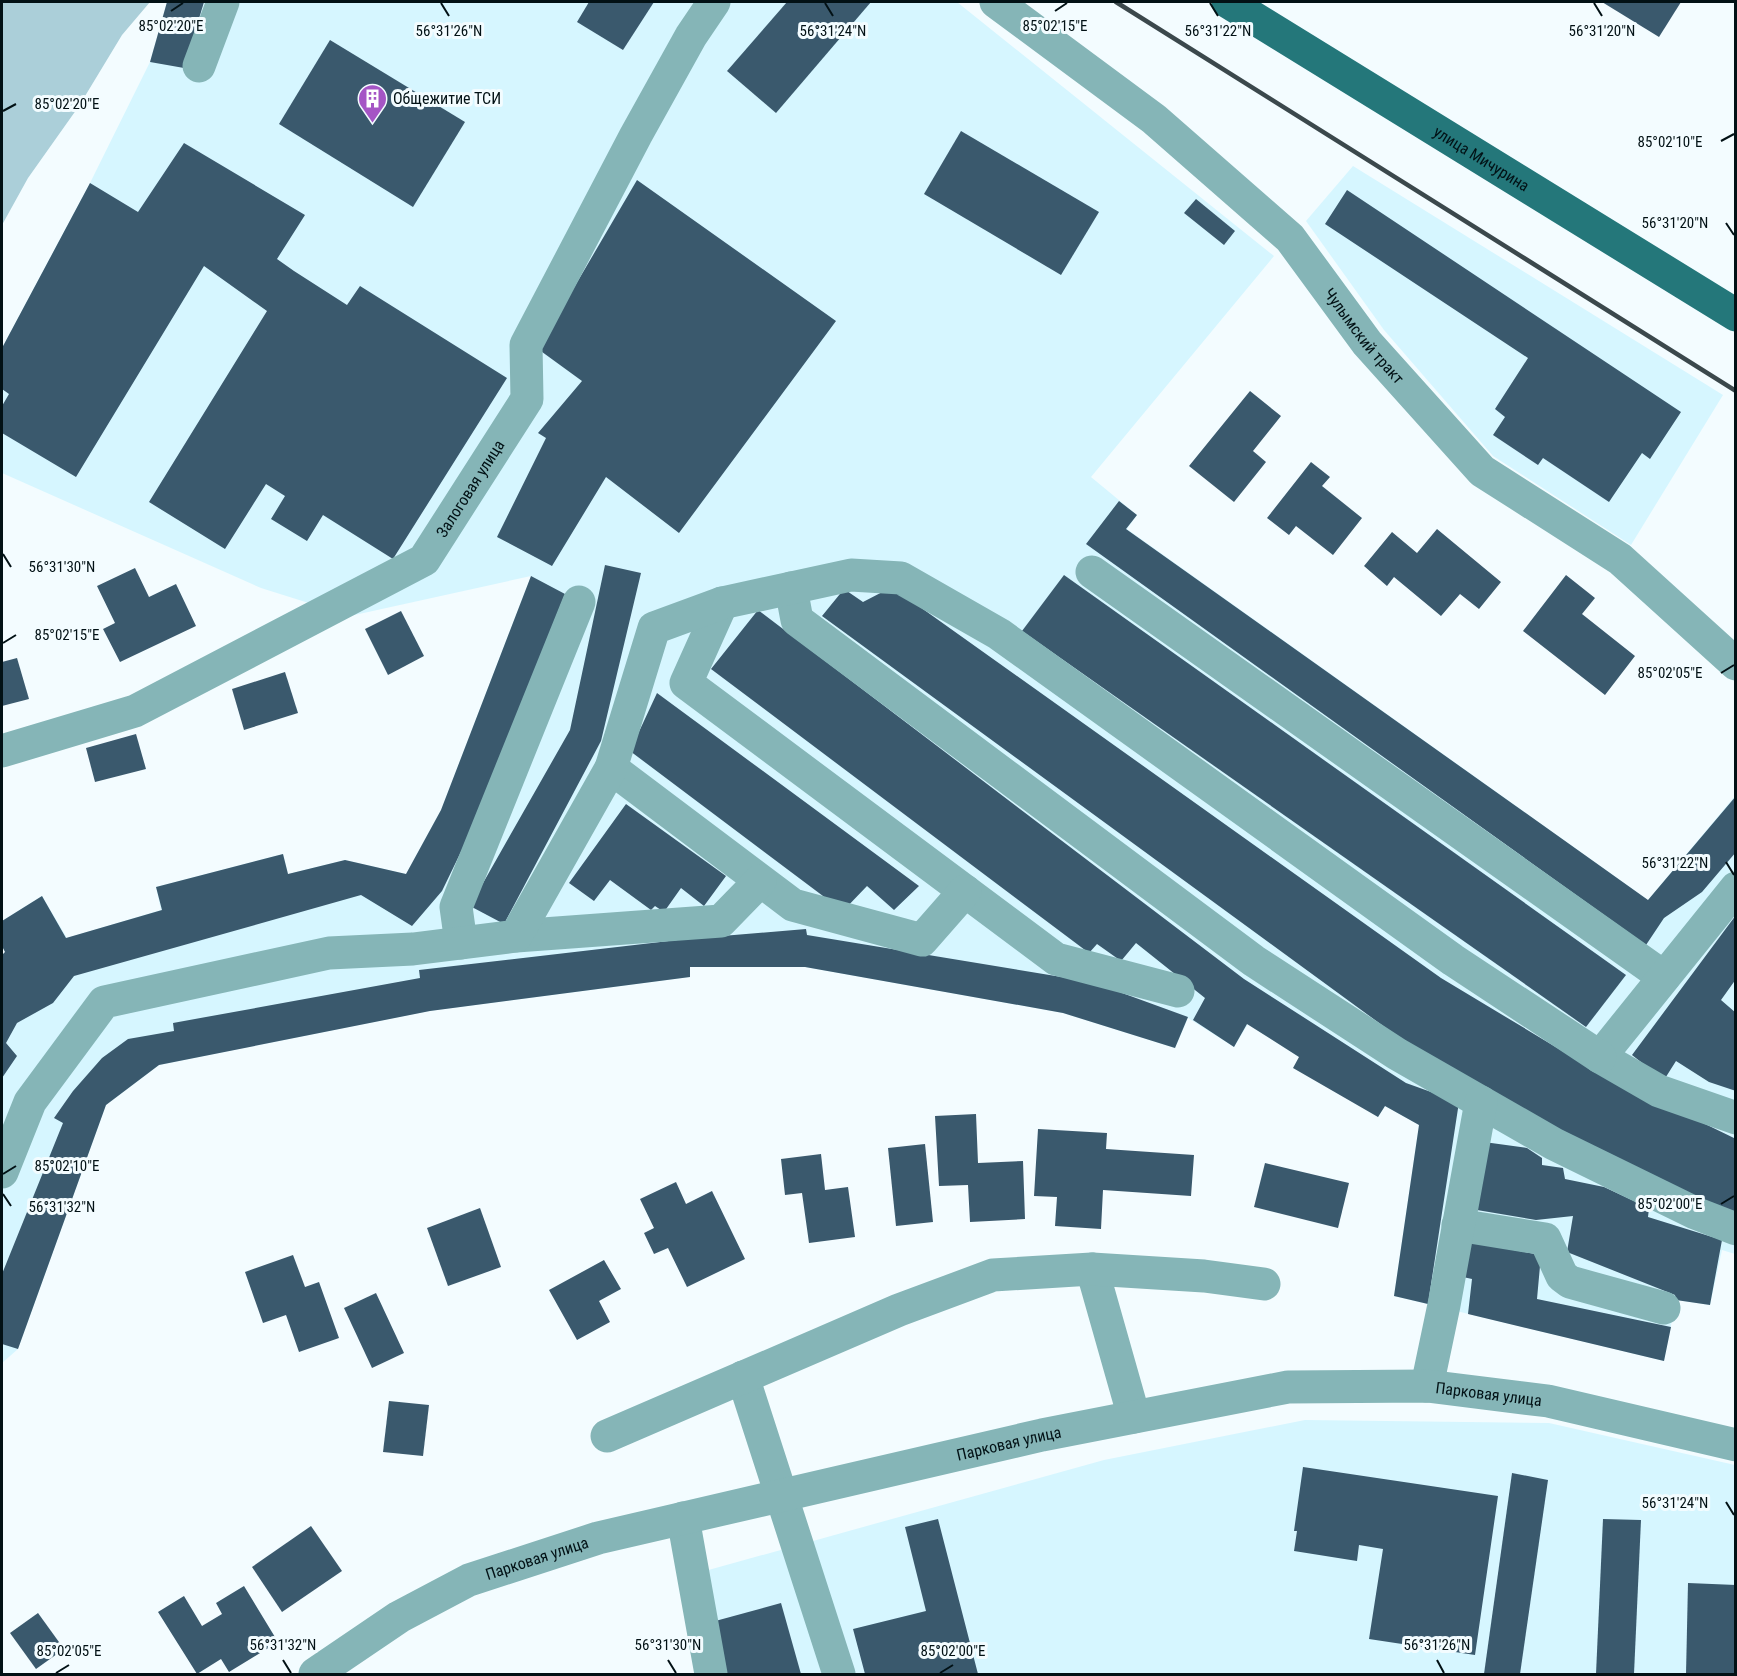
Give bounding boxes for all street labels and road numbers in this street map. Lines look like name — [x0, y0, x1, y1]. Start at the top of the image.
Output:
street label: улица Мичурина — [1430, 122, 1533, 195]
street label: Чулымский тракт — [1320, 284, 1408, 388]
street label: Залоговая улица — [432, 436, 508, 541]
street label: Парковая улица — [1434, 1378, 1543, 1410]
street label: Парковая улица — [955, 1422, 1063, 1465]
street label: Парковая улица — [483, 1533, 591, 1584]

